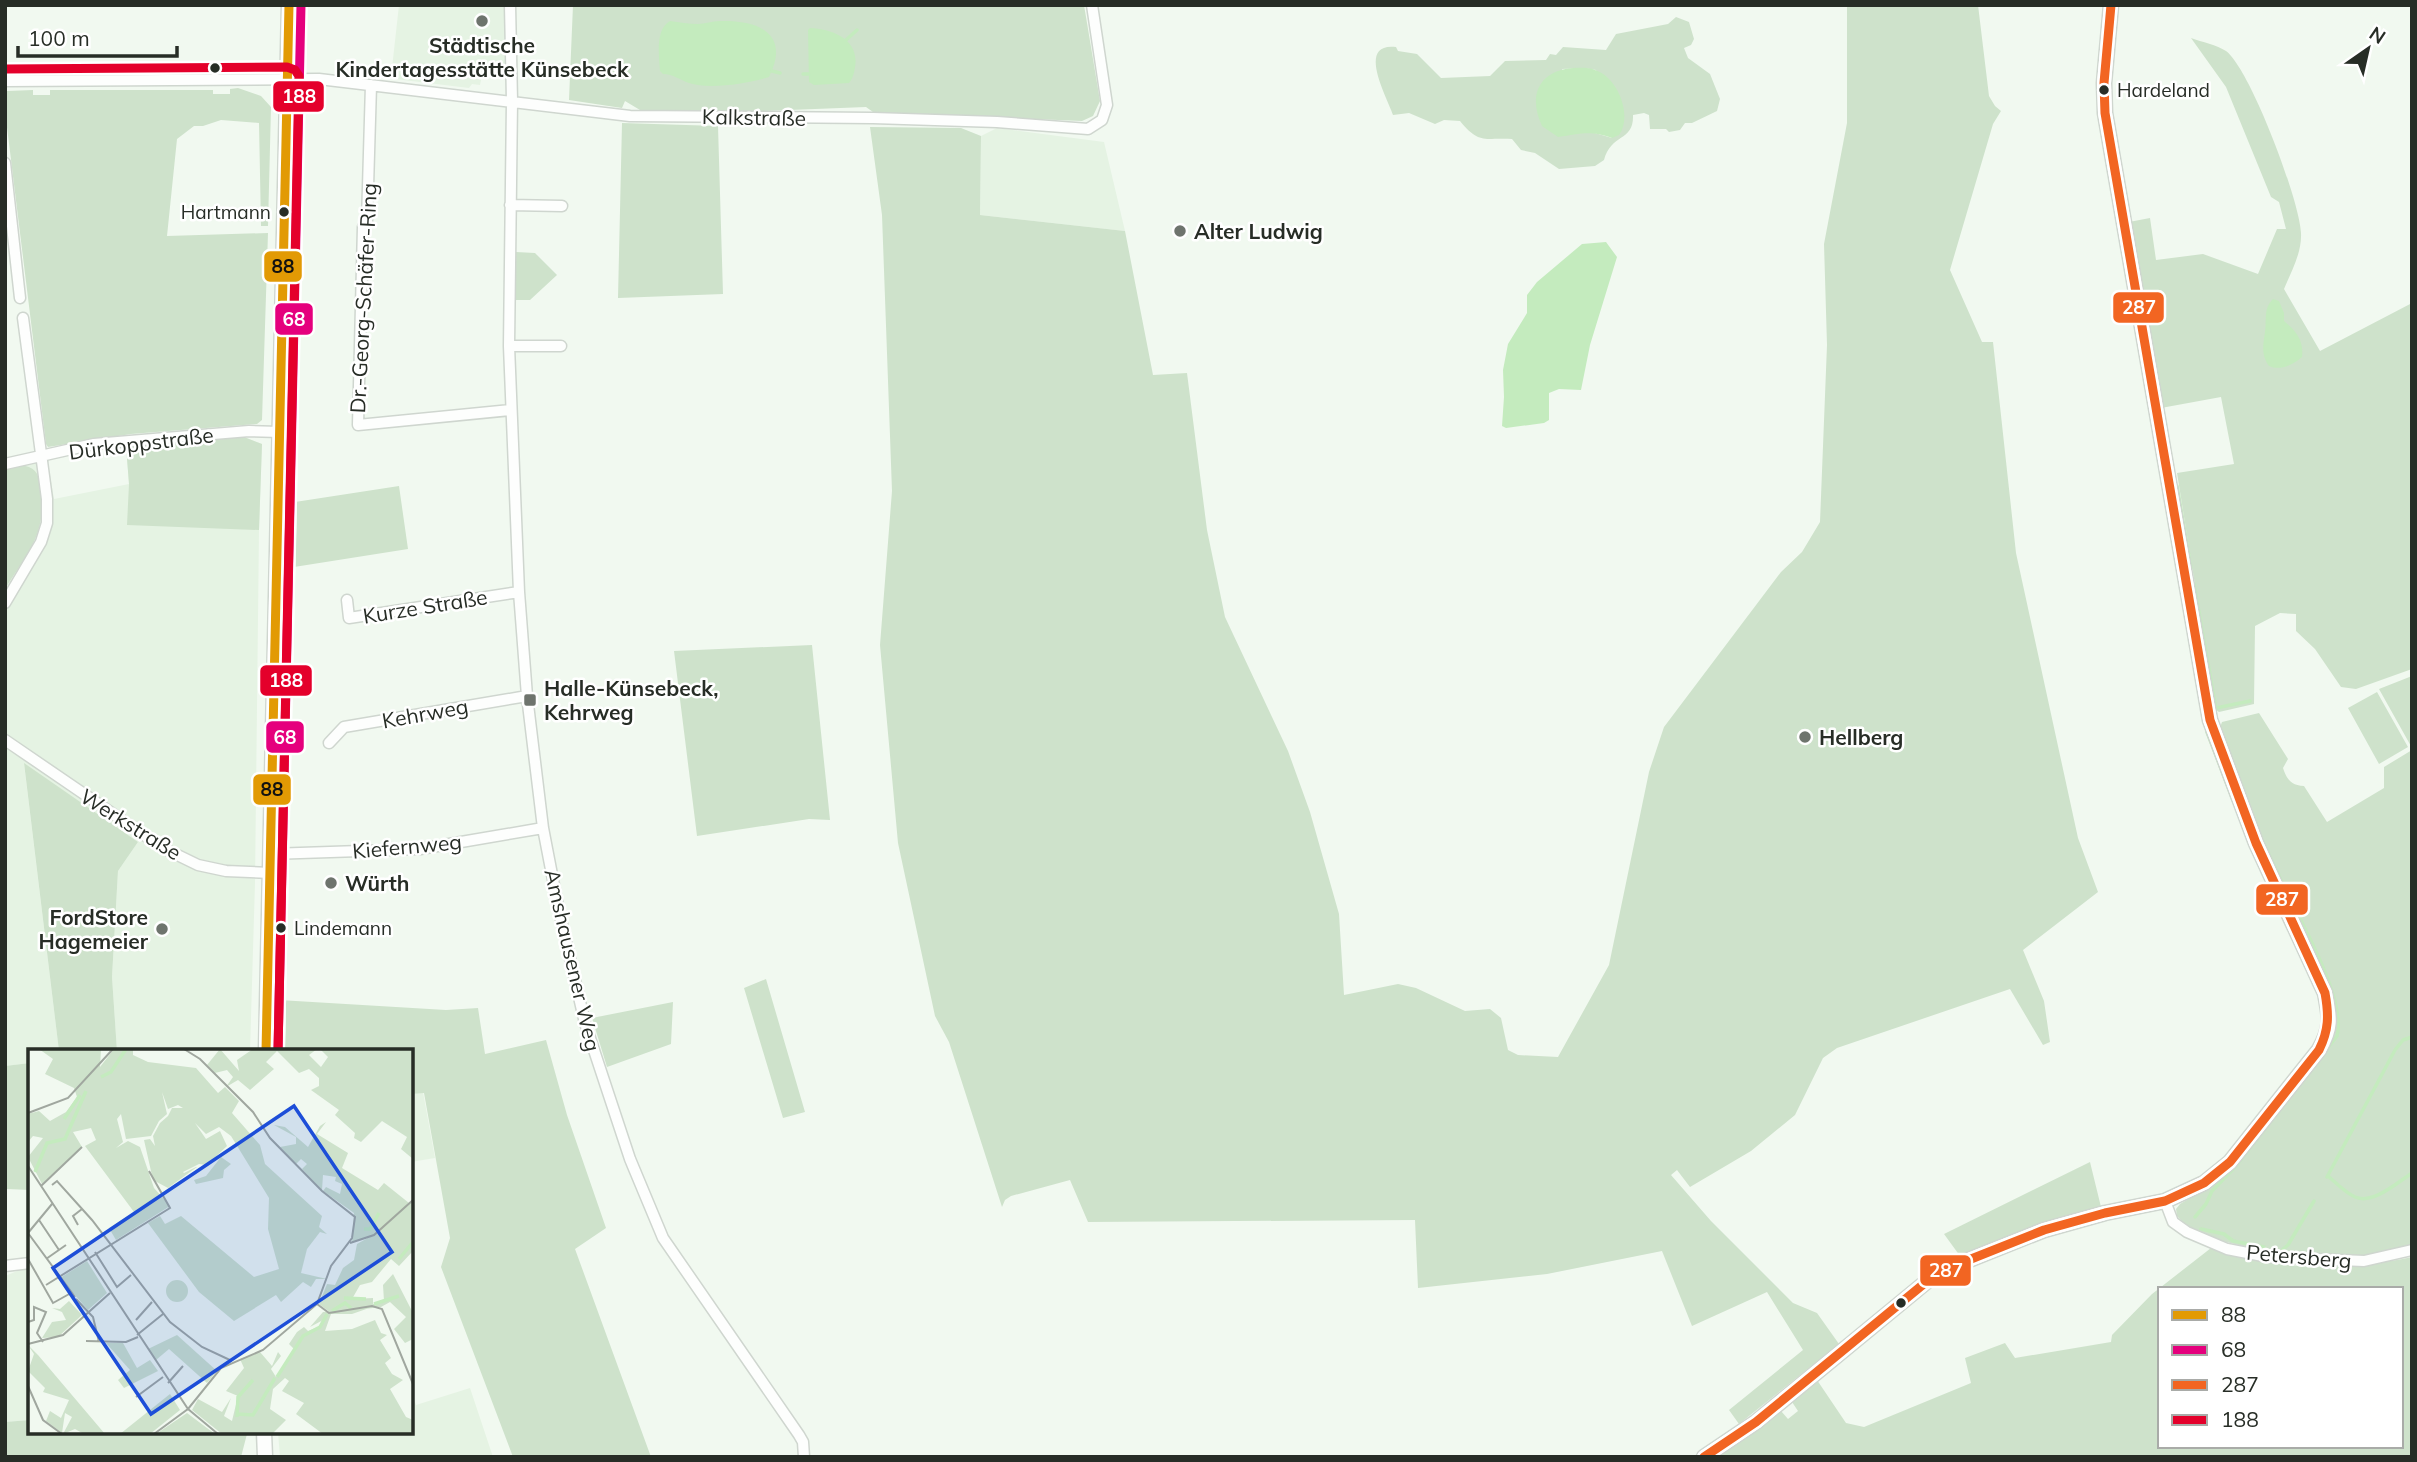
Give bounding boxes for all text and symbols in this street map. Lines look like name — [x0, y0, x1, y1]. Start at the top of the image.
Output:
marker: Städtische Kindertagesstätte Künsebeck — [474, 13, 490, 29]
scale bar — [18, 14, 177, 58]
north arrow — [2333, 14, 2403, 84]
text: N — [2365, 21, 2390, 49]
text: 100 m — [28, 25, 90, 51]
place label: Städtische Kindertagesstätte Künsebeck — [335, 32, 629, 82]
unlabelled marker — [208, 61, 222, 75]
place label: Hardeland — [2117, 78, 2210, 102]
line badge: 188 — [272, 80, 325, 113]
marker: Hardeland — [2097, 83, 2111, 97]
text: 188 — [282, 84, 316, 108]
street label: Kalkstraße — [702, 103, 806, 131]
street label: Dr.-Georg-Schäfer-Ring — [344, 182, 382, 414]
place label: Hartmann — [181, 200, 271, 224]
marker: Hartmann — [277, 205, 291, 219]
place label: Alter Ludwig — [1194, 218, 1323, 244]
marker: Alter Ludwig — [1172, 223, 1188, 239]
line badge: 88 — [263, 250, 303, 283]
text: 88 — [272, 254, 294, 278]
line badge: 287 — [2112, 291, 2165, 324]
text: 287 — [2122, 295, 2156, 319]
line badge: 68 — [274, 302, 314, 336]
text: 68 — [283, 307, 305, 331]
street label: Dürkoppstraße — [67, 421, 215, 465]
street label: Kurze Straße — [361, 583, 489, 629]
line badge: 188 — [259, 664, 313, 697]
text: 188 — [269, 668, 303, 692]
place label: Halle-Künsebeck, Kehrweg — [544, 675, 718, 725]
marker: Halle-Künsebeck, Kehrweg — [522, 692, 538, 708]
street label: Kehrweg — [380, 693, 470, 733]
line badge: 68 — [265, 720, 305, 754]
place label: Hellberg — [1819, 724, 1903, 750]
text: 68 — [274, 725, 296, 749]
marker: Hellberg — [1797, 729, 1813, 745]
line badge: 88 — [252, 773, 292, 806]
text: 88 — [261, 777, 283, 801]
street label: Werkstraße — [76, 783, 186, 865]
street label: Kiefernweg — [351, 828, 463, 864]
street label: Amshausener Weg — [539, 866, 607, 1054]
place label: Würth — [345, 870, 409, 896]
marker: Würth — [323, 875, 339, 891]
line badge: 287 — [2255, 883, 2309, 916]
text: 287 — [2265, 887, 2299, 911]
place label: FordStore Hagemeier — [39, 904, 149, 954]
place label: Lindemann — [294, 916, 392, 940]
marker: FordStore Hagemeier — [154, 921, 170, 937]
marker: Lindemann — [274, 921, 288, 935]
inset map — [28, 1049, 413, 1434]
street label: Petersberg — [2245, 1238, 2353, 1274]
line badge: 287 — [1919, 1254, 1972, 1287]
text: 287 — [1929, 1258, 1963, 1282]
legend — [2158, 1287, 2403, 1448]
unlabelled marker — [1894, 1296, 1908, 1310]
text: 88 — [2221, 1301, 2246, 1327]
text: 68 — [2221, 1336, 2246, 1362]
text: 287 — [2221, 1371, 2259, 1397]
text: 188 — [2221, 1406, 2259, 1432]

